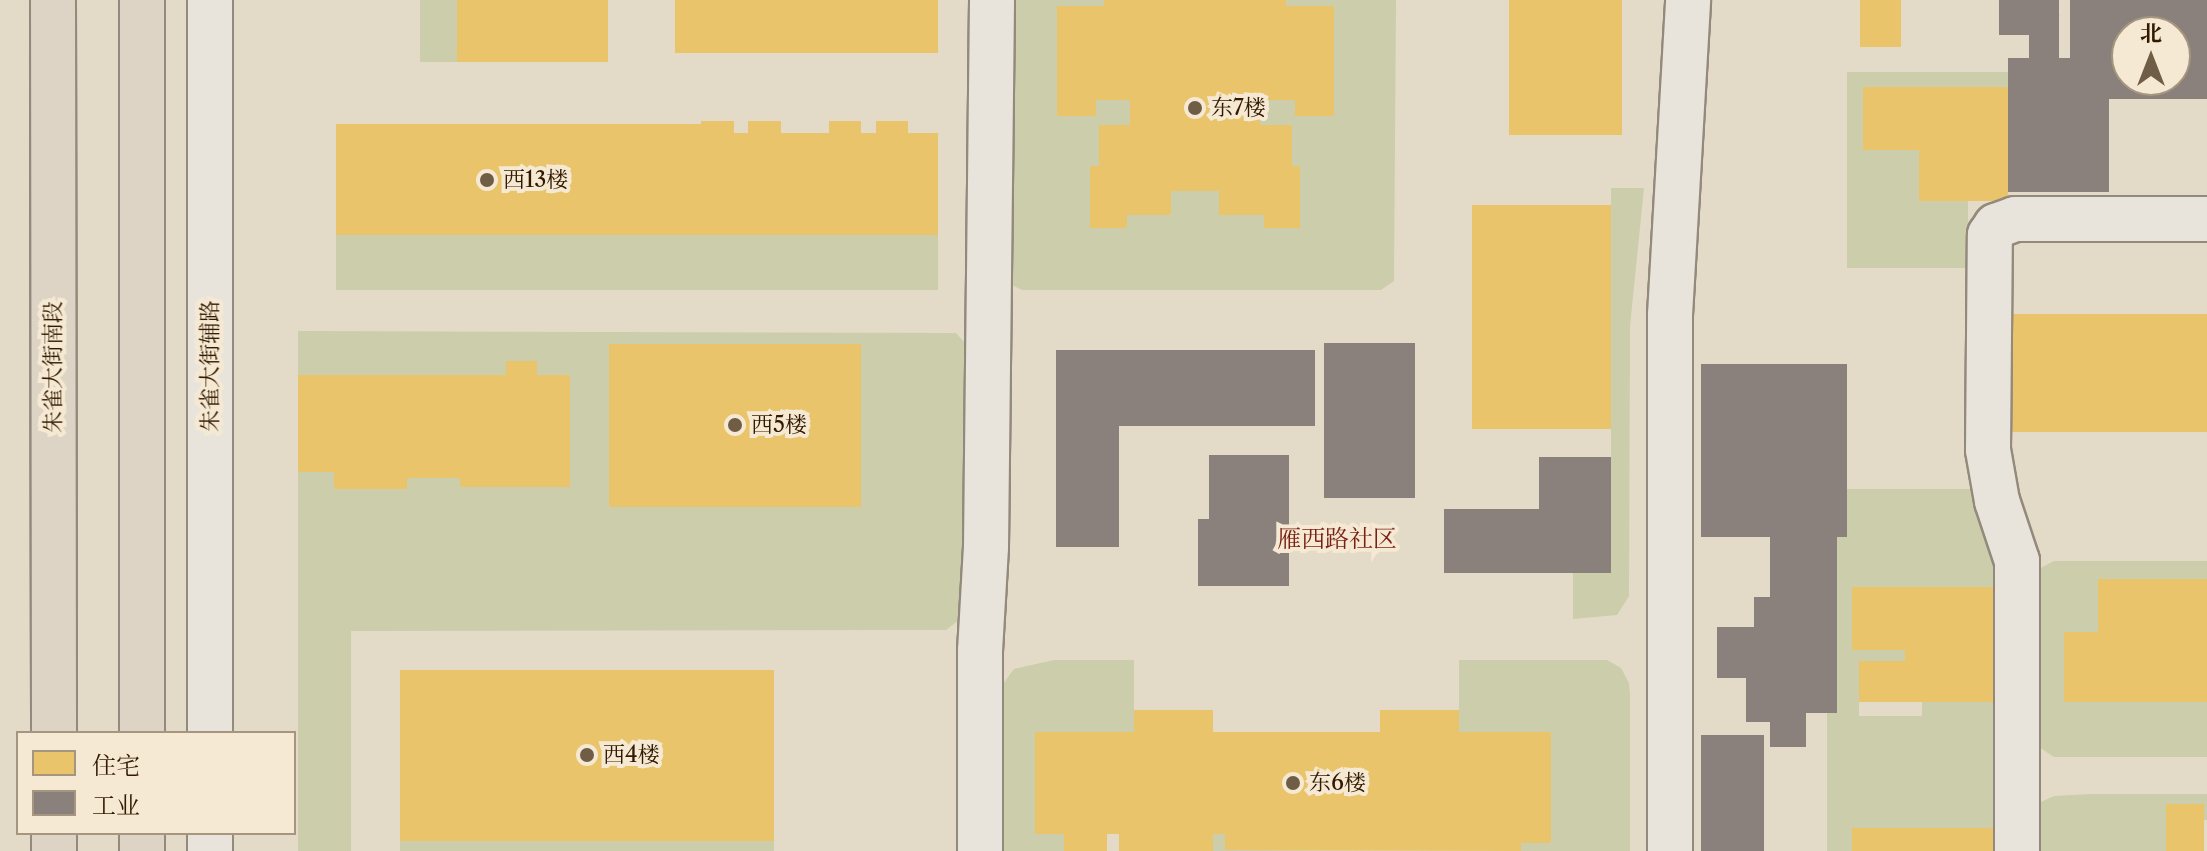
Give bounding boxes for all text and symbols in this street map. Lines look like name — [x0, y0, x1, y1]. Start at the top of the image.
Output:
north arrow — [2111, 16, 2191, 96]
text: 北 — [2140, 20, 2162, 47]
place label: 东7楼 — [1211, 95, 1266, 121]
marker: 东7楼 — [1186, 99, 1204, 117]
place label: 西13楼 — [503, 167, 568, 193]
marker: 西13楼 — [478, 171, 496, 189]
street label: 朱雀大街辅路 — [197, 300, 223, 432]
street label: 朱雀大街南段 — [40, 301, 66, 433]
place label: 西5楼 — [751, 412, 807, 438]
marker: 西5楼 — [726, 416, 744, 434]
district label: 雁西路社区 — [1277, 525, 1397, 553]
legend — [16, 731, 296, 835]
place label: 西4楼 — [603, 742, 660, 768]
marker: 西4楼 — [578, 746, 596, 764]
text: 住宅 — [92, 751, 140, 780]
place label: 东6楼 — [1309, 770, 1366, 796]
marker: 东6楼 — [1284, 774, 1302, 792]
text: 工业 — [92, 791, 140, 820]

